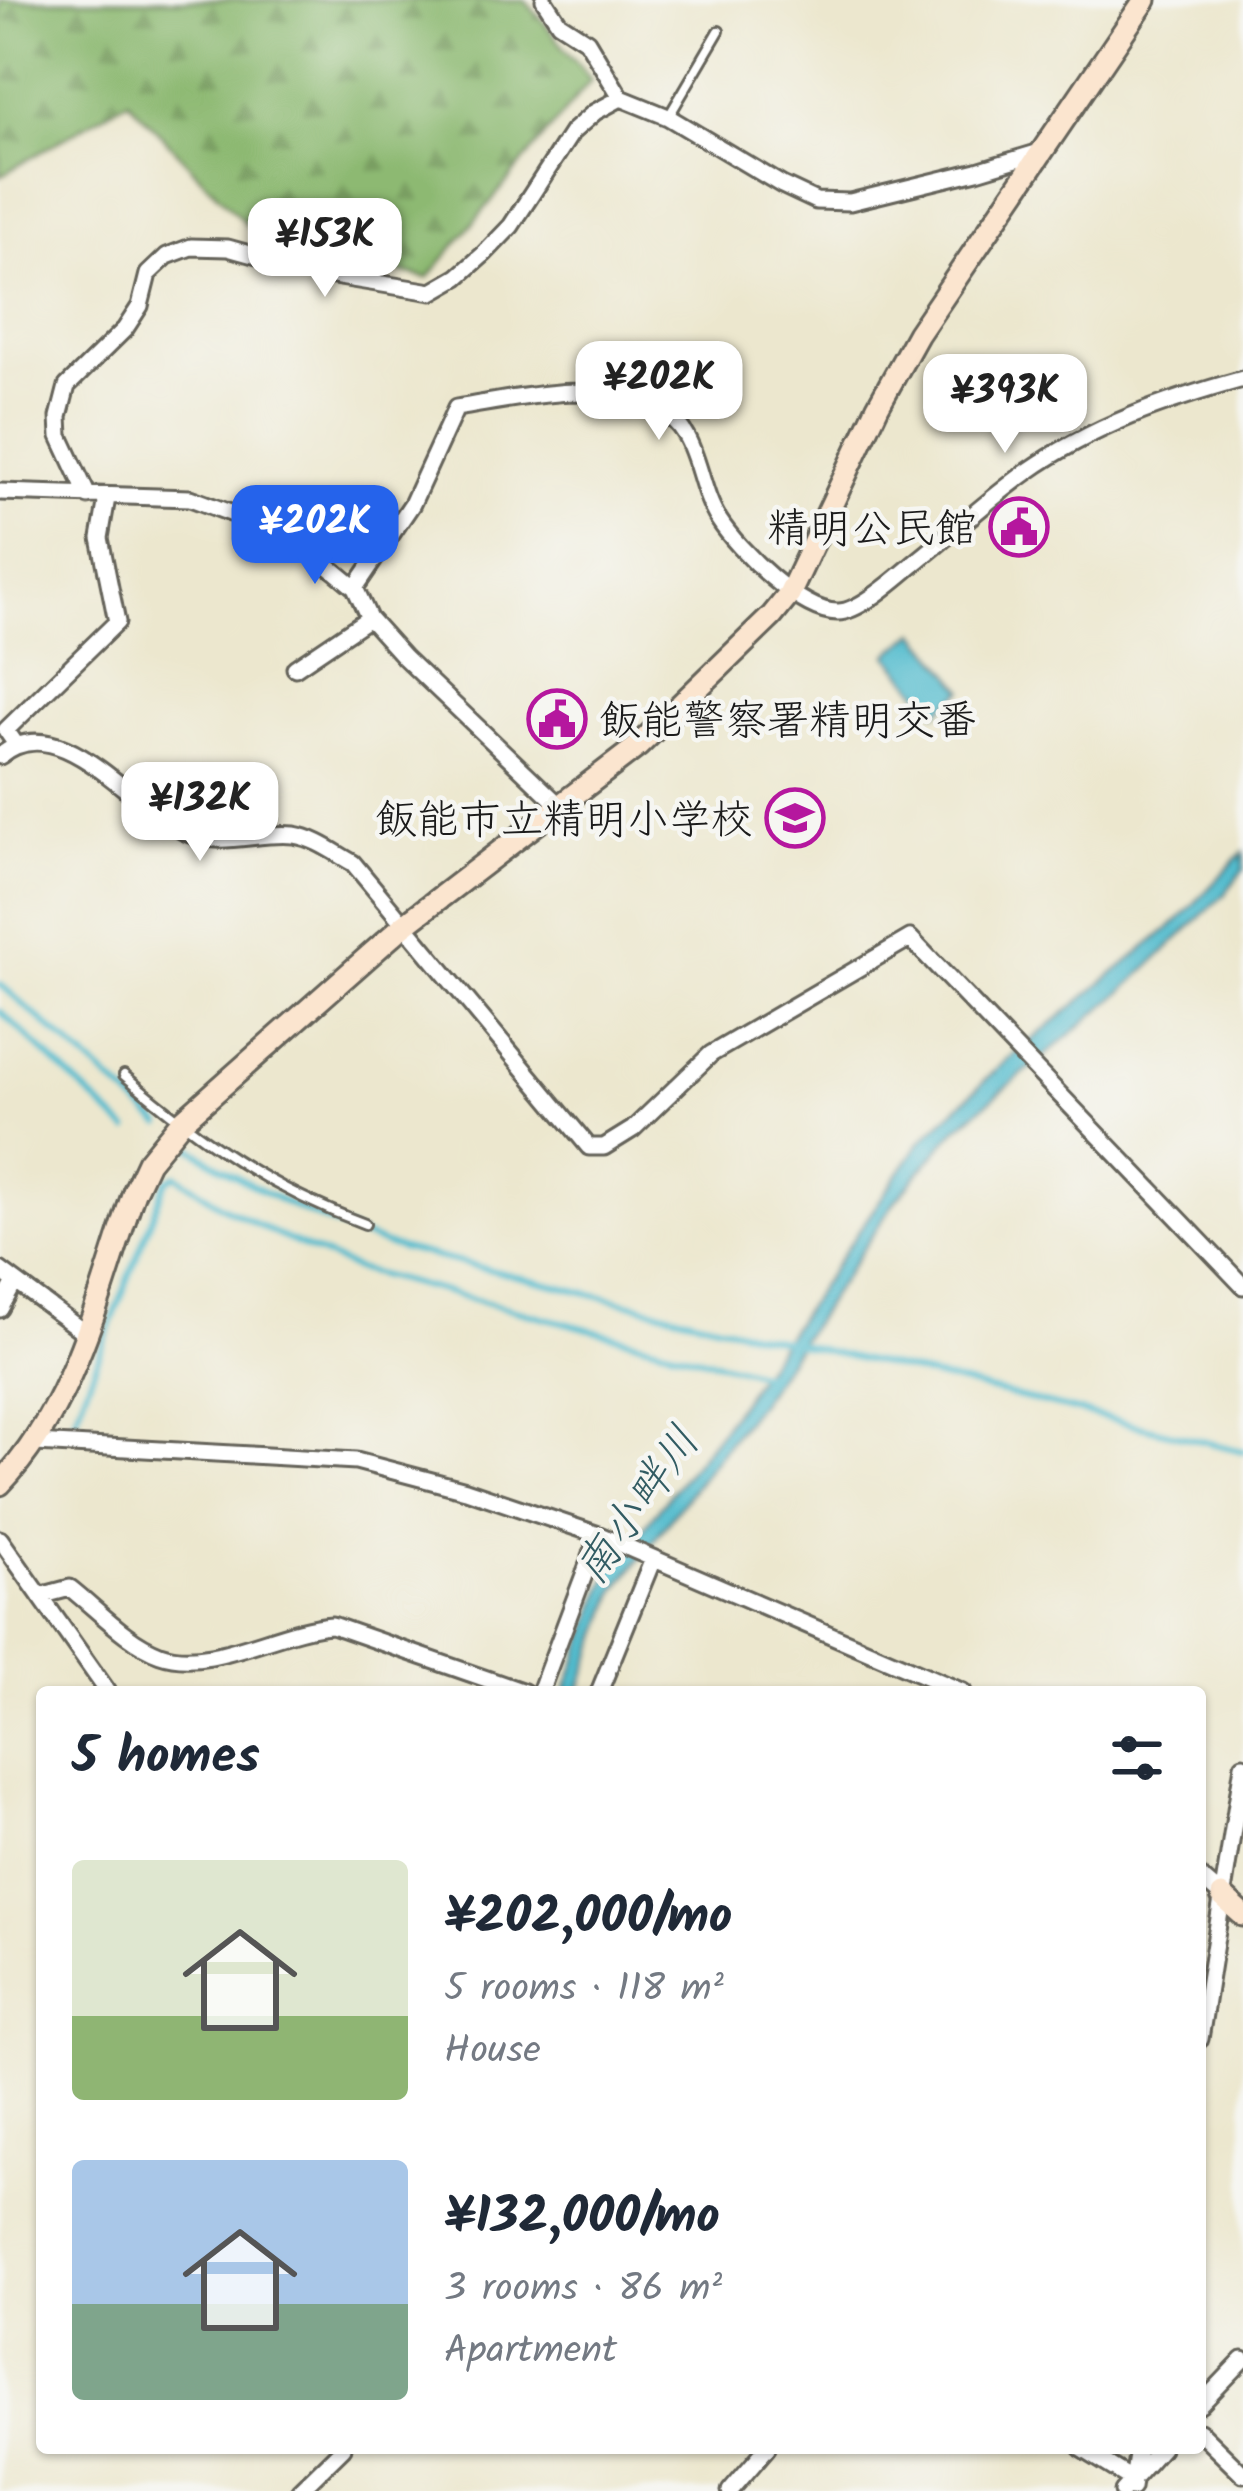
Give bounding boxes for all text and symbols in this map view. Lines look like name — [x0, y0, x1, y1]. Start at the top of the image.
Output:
pin: ¥153K — [241, 198, 409, 300]
text: ¥153K — [275, 206, 375, 268]
pin: ¥202K — [575, 341, 743, 443]
text: ¥202K — [603, 349, 715, 411]
pin: ¥393K — [921, 354, 1089, 456]
text: ¥393K — [950, 362, 1060, 424]
pin: ¥202K — [231, 485, 399, 587]
text: ¥202K — [259, 493, 371, 555]
public building icon: 精明公民館 — [988, 496, 1050, 558]
place label: 精明公民館 — [767, 497, 977, 564]
public building icon: 飯能警察署精明交番 — [526, 688, 588, 750]
place label: 飯能警察署精明交番 — [599, 689, 977, 756]
pin: ¥132K — [116, 762, 284, 864]
text: ¥132K — [148, 770, 252, 832]
school or university icon: 飯能市立精明小学校 — [764, 787, 826, 849]
place label: 飯能市立精明小学校 — [375, 788, 753, 855]
water label: 南小畔川 — [558, 1412, 720, 1601]
text: 5 homes — [72, 1718, 260, 1799]
icon: filters — [1104, 1725, 1170, 1791]
text: ¥202,000/mo — [444, 1878, 732, 1959]
icon: home — [168, 1908, 312, 2052]
text: 5 rooms · 118 m² — [444, 1959, 724, 2021]
text: House — [444, 2021, 541, 2083]
text: ¥132,000/mo — [444, 2178, 720, 2259]
icon: home — [168, 2208, 312, 2352]
text: 3 rooms · 86 m² — [444, 2259, 722, 2321]
text: Apartment — [444, 2321, 617, 2383]

